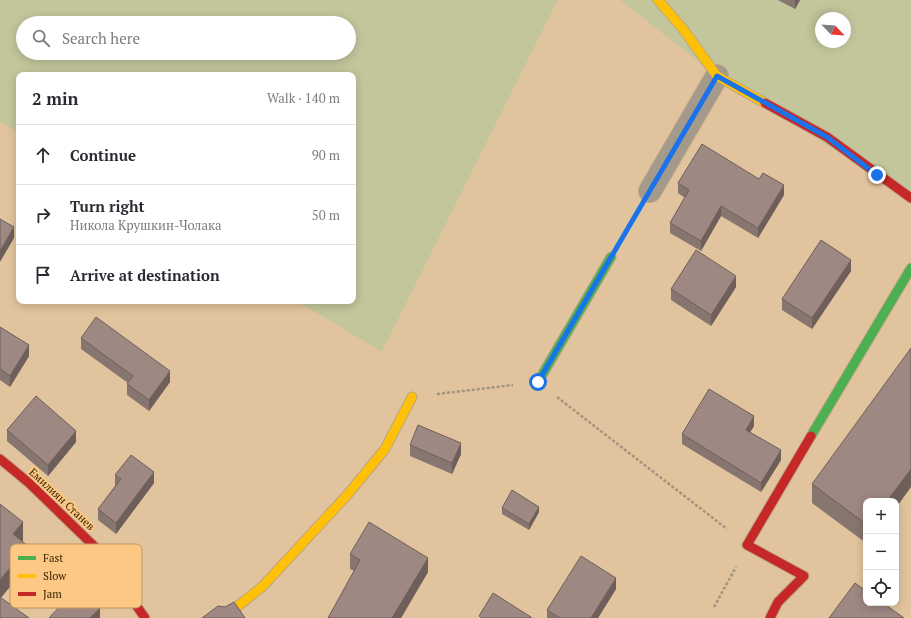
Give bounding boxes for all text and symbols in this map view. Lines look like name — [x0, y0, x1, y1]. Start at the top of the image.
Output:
north arrow — [815, 12, 851, 48]
search box — [16, 16, 356, 60]
icon: search — [30, 27, 52, 49]
text: Search here — [62, 28, 140, 48]
text: 2 min — [32, 87, 79, 110]
text: Walk · 140 m — [267, 89, 340, 107]
icon: ahead — [32, 144, 54, 166]
text: Continue — [70, 145, 136, 165]
text: 90 m — [312, 146, 340, 164]
route end — [868, 166, 886, 184]
text: Turn right — [70, 196, 145, 216]
icon: right — [32, 204, 54, 226]
text: 50 m — [312, 206, 340, 224]
text: Никола Крушкин-Чолака — [70, 216, 222, 234]
icon: arrive — [32, 264, 54, 286]
text: Arrive at destination — [70, 265, 220, 285]
route start — [529, 373, 547, 391]
street label: Емилиян Станев — [26, 465, 98, 533]
map controls — [863, 498, 899, 606]
button: + — [863, 498, 899, 534]
button: − — [863, 534, 899, 570]
legend — [10, 544, 142, 608]
text: Fast — [43, 551, 63, 565]
text: Slow — [43, 569, 67, 583]
button: locate — [863, 570, 899, 606]
text: Jam — [43, 587, 62, 601]

